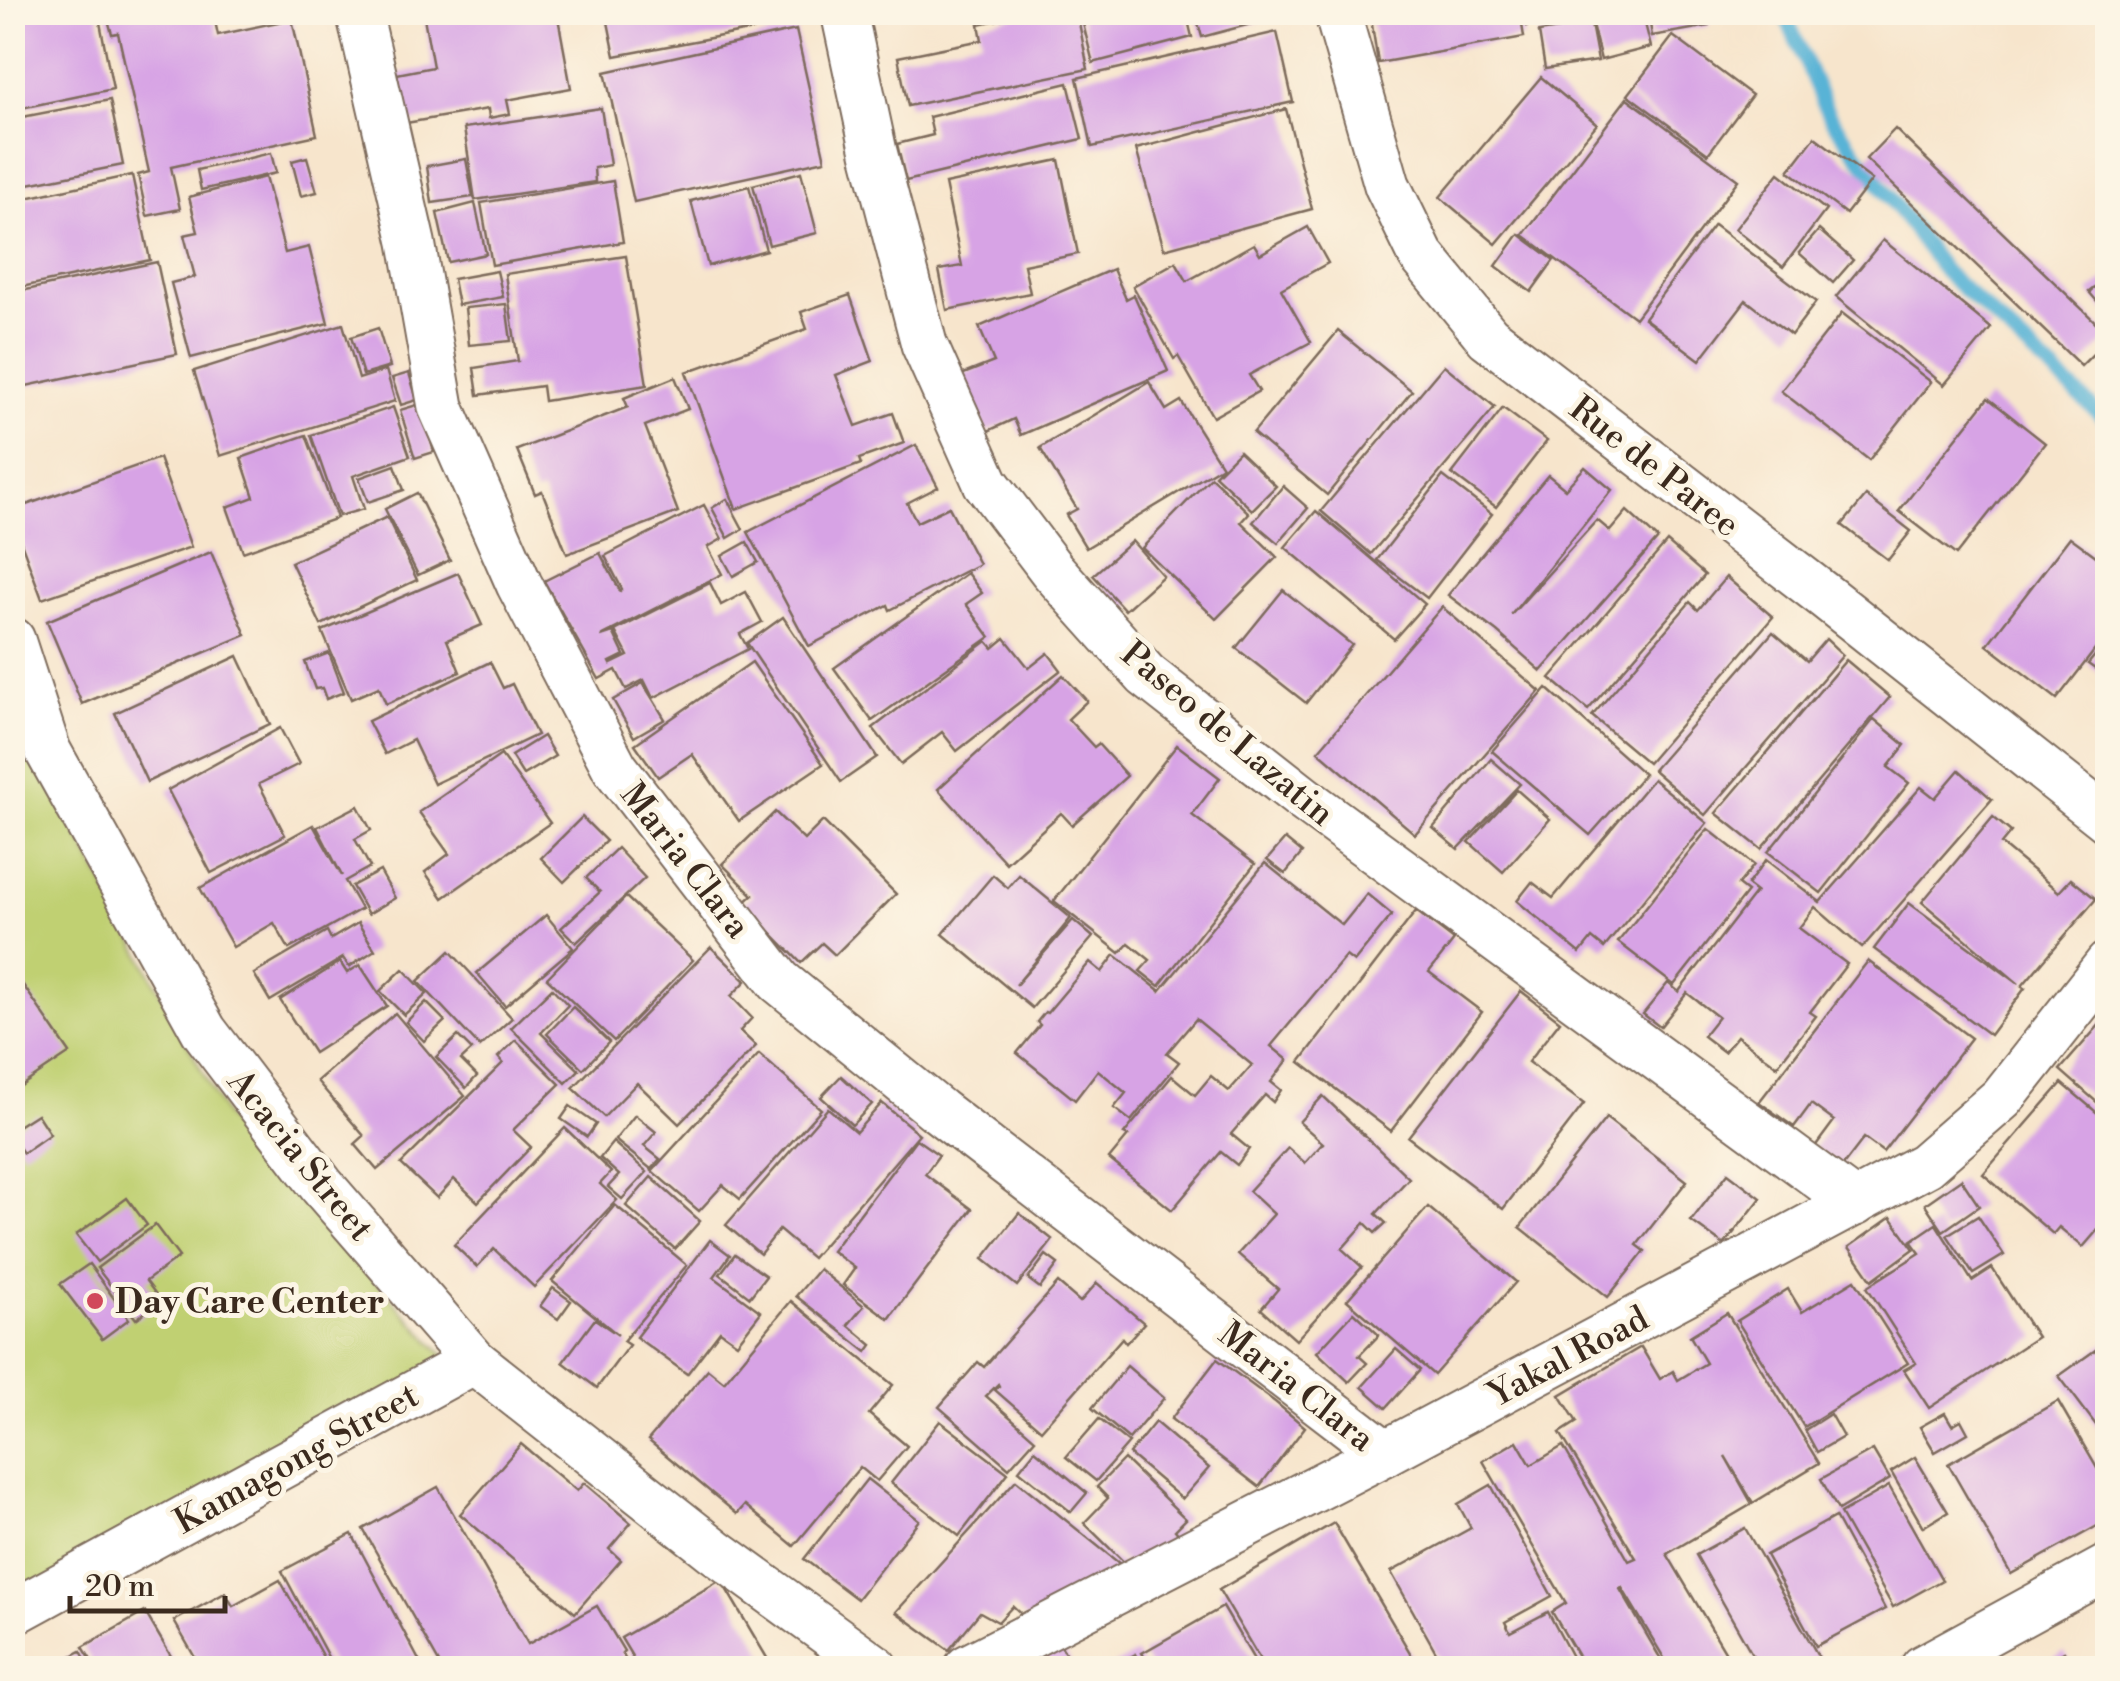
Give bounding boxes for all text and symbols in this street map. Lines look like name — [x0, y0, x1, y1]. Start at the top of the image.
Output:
street label: Rue de Paree — [1561, 388, 1748, 547]
street label: Paseo de Lazatin — [1112, 633, 1342, 836]
street label: Maria Clara — [611, 775, 759, 948]
street label: Acacia Street — [217, 1061, 382, 1250]
place label: Day Care Center — [115, 1281, 385, 1324]
marker: Day Care Center — [84, 1290, 106, 1312]
street label: Yakal Road — [1480, 1297, 1656, 1418]
street label: Maria Clara — [1210, 1313, 1383, 1461]
street label: Kamagong Street — [167, 1375, 426, 1544]
scale bar — [70, 1551, 225, 1613]
text: 20 m — [85, 1568, 154, 1606]

